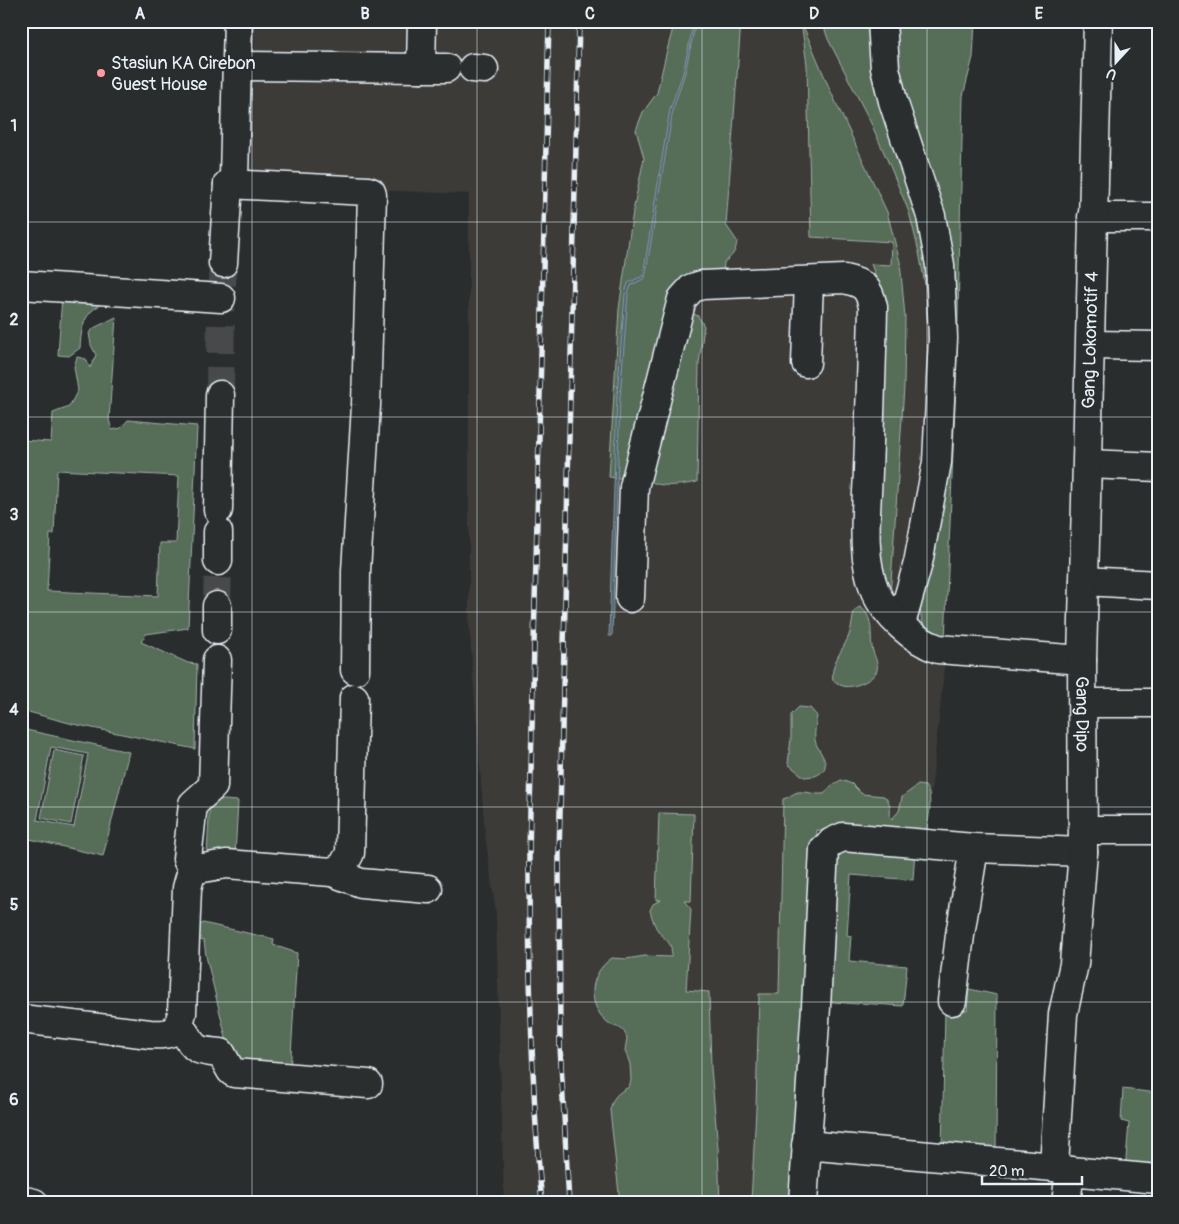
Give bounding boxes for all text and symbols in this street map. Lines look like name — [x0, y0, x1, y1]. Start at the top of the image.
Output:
text: A — [135, 4, 146, 24]
text: B — [360, 4, 370, 24]
text: C — [585, 4, 595, 24]
text: D — [809, 4, 819, 24]
text: E — [1035, 4, 1044, 24]
north arrow — [1092, 38, 1142, 88]
place label: Stasiun KA Cirebon Guest House — [111, 52, 256, 96]
text: U — [1104, 64, 1119, 83]
marker: Stasiun KA Cirebon Guest House — [95, 67, 107, 79]
text: 1 — [11, 116, 17, 136]
street label: Gang Lokomotif 4 — [1077, 271, 1103, 409]
text: 2 — [10, 310, 19, 330]
text: 3 — [10, 505, 19, 525]
street label: Gang Dipo — [1071, 676, 1094, 752]
text: 4 — [9, 700, 19, 720]
text: 5 — [10, 895, 19, 915]
text: 6 — [9, 1090, 19, 1110]
scale bar — [982, 1154, 1082, 1186]
text: 20 m — [989, 1162, 1024, 1181]

